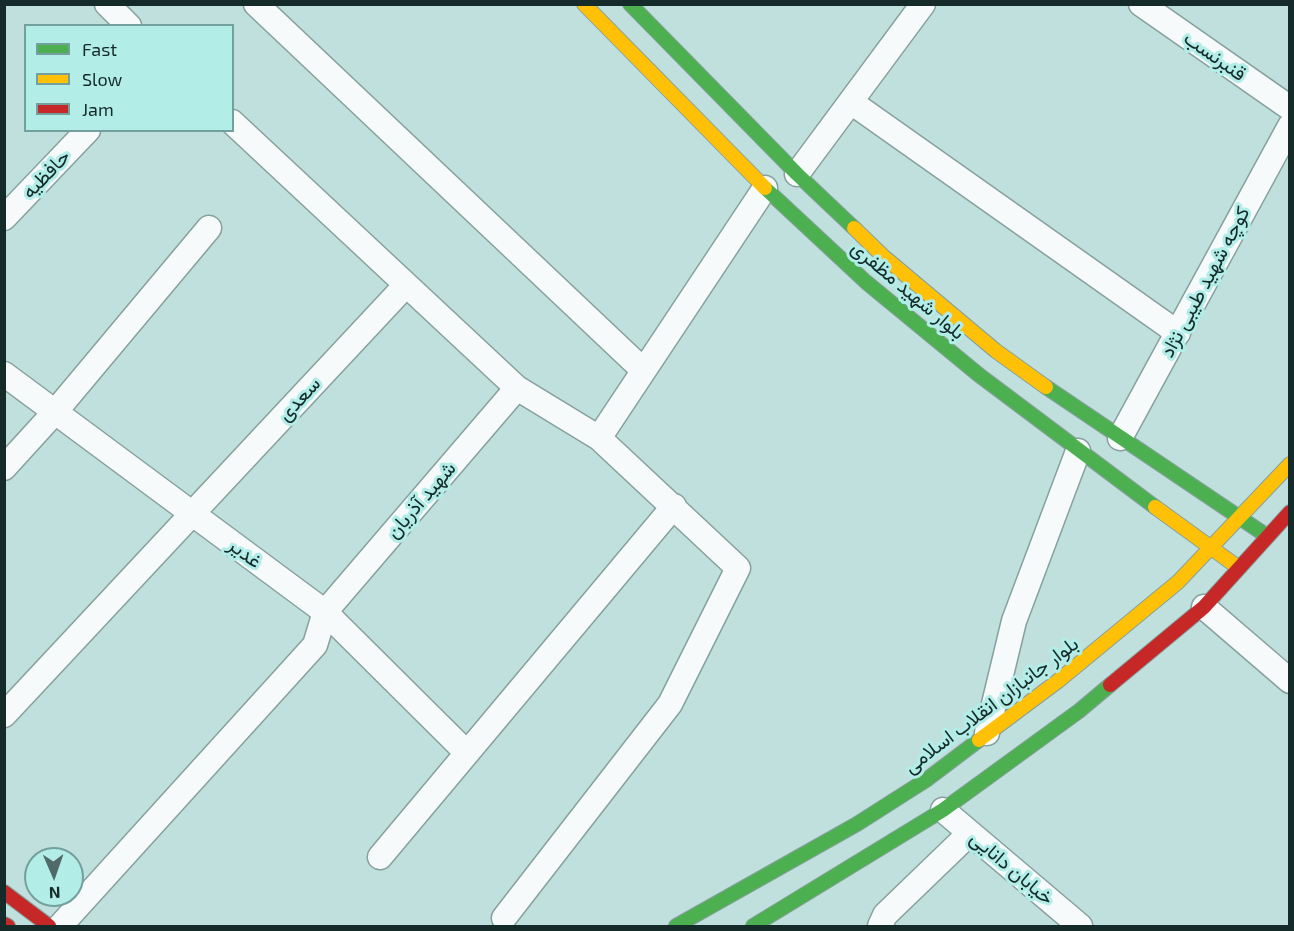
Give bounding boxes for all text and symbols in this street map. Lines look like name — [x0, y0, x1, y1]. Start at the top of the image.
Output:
legend — [24, 24, 234, 132]
street label: قنبرنسب — [1179, 26, 1251, 86]
text: Fast — [82, 38, 117, 60]
text: Slow — [82, 68, 122, 90]
text: Jam — [82, 98, 114, 120]
street label: حافظیه — [17, 144, 75, 204]
street label: کوچه شهید طیبی نژاد — [1155, 202, 1255, 362]
street label: بلوار شهید مظفری — [846, 235, 970, 345]
street label: سعدی — [273, 372, 325, 426]
street label: شهید آذریان — [381, 457, 461, 543]
street label: غدیر — [224, 533, 266, 573]
street label: بلوار جانبازان انقلاب اسلامی — [899, 631, 1083, 779]
street label: خیابان دانایی — [965, 826, 1059, 910]
north arrow — [24, 847, 84, 907]
text: N — [48, 884, 61, 903]

